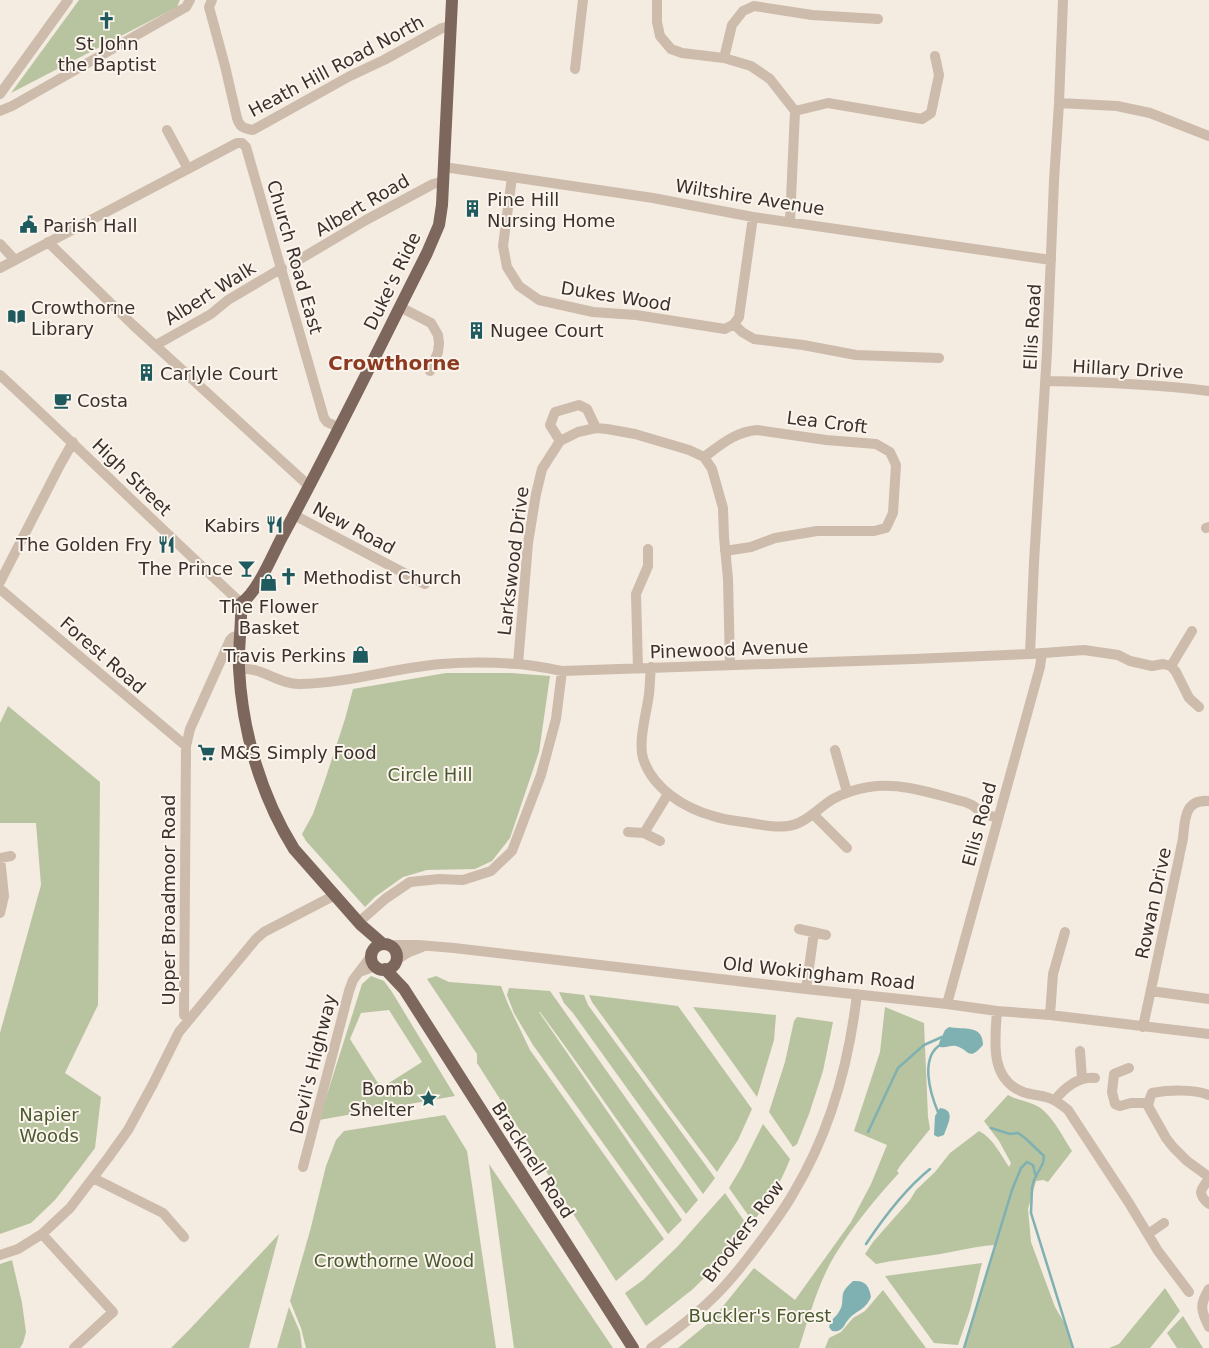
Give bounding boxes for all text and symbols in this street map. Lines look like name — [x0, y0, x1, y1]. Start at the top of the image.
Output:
church icon: St John the Baptist — [97, 10, 117, 30]
street label: Heath Hill Road North — [245, 11, 427, 121]
place label: St John the Baptist — [58, 33, 156, 75]
street label: Albert Road — [311, 170, 413, 240]
street label: Wiltshire Avenue — [674, 175, 826, 219]
street label: Church Road East — [263, 178, 327, 336]
place label: Pine Hill Nursing Home — [487, 189, 615, 231]
building icon: Pine Hill Nursing Home — [463, 199, 483, 219]
public building icon: Parish Hall — [19, 215, 39, 235]
place label: Parish Hall — [43, 215, 138, 236]
street label: Duke's Ride — [359, 229, 425, 333]
street label: Albert Walk — [161, 256, 260, 329]
street label: Dukes Wood — [559, 277, 673, 315]
street label: Ellis Road — [1019, 283, 1045, 371]
place label: Crowthorne Library — [31, 297, 135, 339]
library icon: Crowthorne Library — [7, 307, 27, 327]
building icon: Nugee Court — [466, 320, 486, 340]
place label: Nugee Court — [490, 320, 604, 341]
district label: Crowthorne — [328, 351, 460, 375]
street label: Hillary Drive — [1072, 356, 1184, 382]
building icon: Carlyle Court — [136, 363, 156, 383]
place label: Carlyle Court — [160, 363, 278, 384]
cafe icon: Costa — [53, 390, 73, 410]
place label: Costa — [77, 390, 128, 411]
street label: Lea Croft — [785, 407, 869, 437]
street label: High Street — [88, 434, 176, 520]
street label: Larkswood Drive — [493, 485, 533, 637]
street label: New Road — [309, 498, 399, 558]
place label: Kabirs — [204, 515, 260, 536]
restaurant icon: Kabirs — [264, 515, 284, 535]
place label: The Golden Fry — [15, 534, 152, 555]
restaurant icon: The Golden Fry — [156, 534, 176, 554]
place label: The Prince — [137, 558, 233, 579]
bar icon: The Prince — [237, 558, 257, 578]
church icon: Methodist Church — [279, 567, 299, 587]
place label: Methodist Church — [303, 567, 461, 588]
shop icon: The Flower Basket — [259, 573, 279, 593]
place label: The Flower Basket — [219, 596, 319, 638]
street label: Forest Road — [56, 612, 150, 698]
street label: Pinewood Avenue — [649, 636, 809, 662]
place label: Travis Perkins — [223, 645, 346, 666]
shop icon: Travis Perkins — [350, 645, 370, 665]
supermarket icon: M&S Simply Food — [196, 742, 216, 762]
place label: M&S Simply Food — [220, 742, 377, 763]
park label: Circle Hill — [388, 764, 472, 785]
street label: Ellis Road — [958, 779, 1000, 869]
street label: Upper Broadmoor Road — [158, 795, 179, 1005]
street label: Rowan Drive — [1131, 845, 1175, 961]
street label: Old Wokingham Road — [722, 952, 916, 994]
street label: Devil's Highway — [285, 992, 341, 1136]
place label: Bomb Shelter — [350, 1078, 415, 1120]
place icon: Bomb Shelter — [418, 1088, 438, 1108]
street label: Bracknell Road — [488, 1098, 578, 1222]
park label: Napier Woods — [19, 1104, 79, 1146]
street label: Brookers Row — [698, 1176, 788, 1286]
park label: Crowthorne Wood — [314, 1250, 474, 1271]
park label: Buckler's Forest — [689, 1305, 831, 1326]

